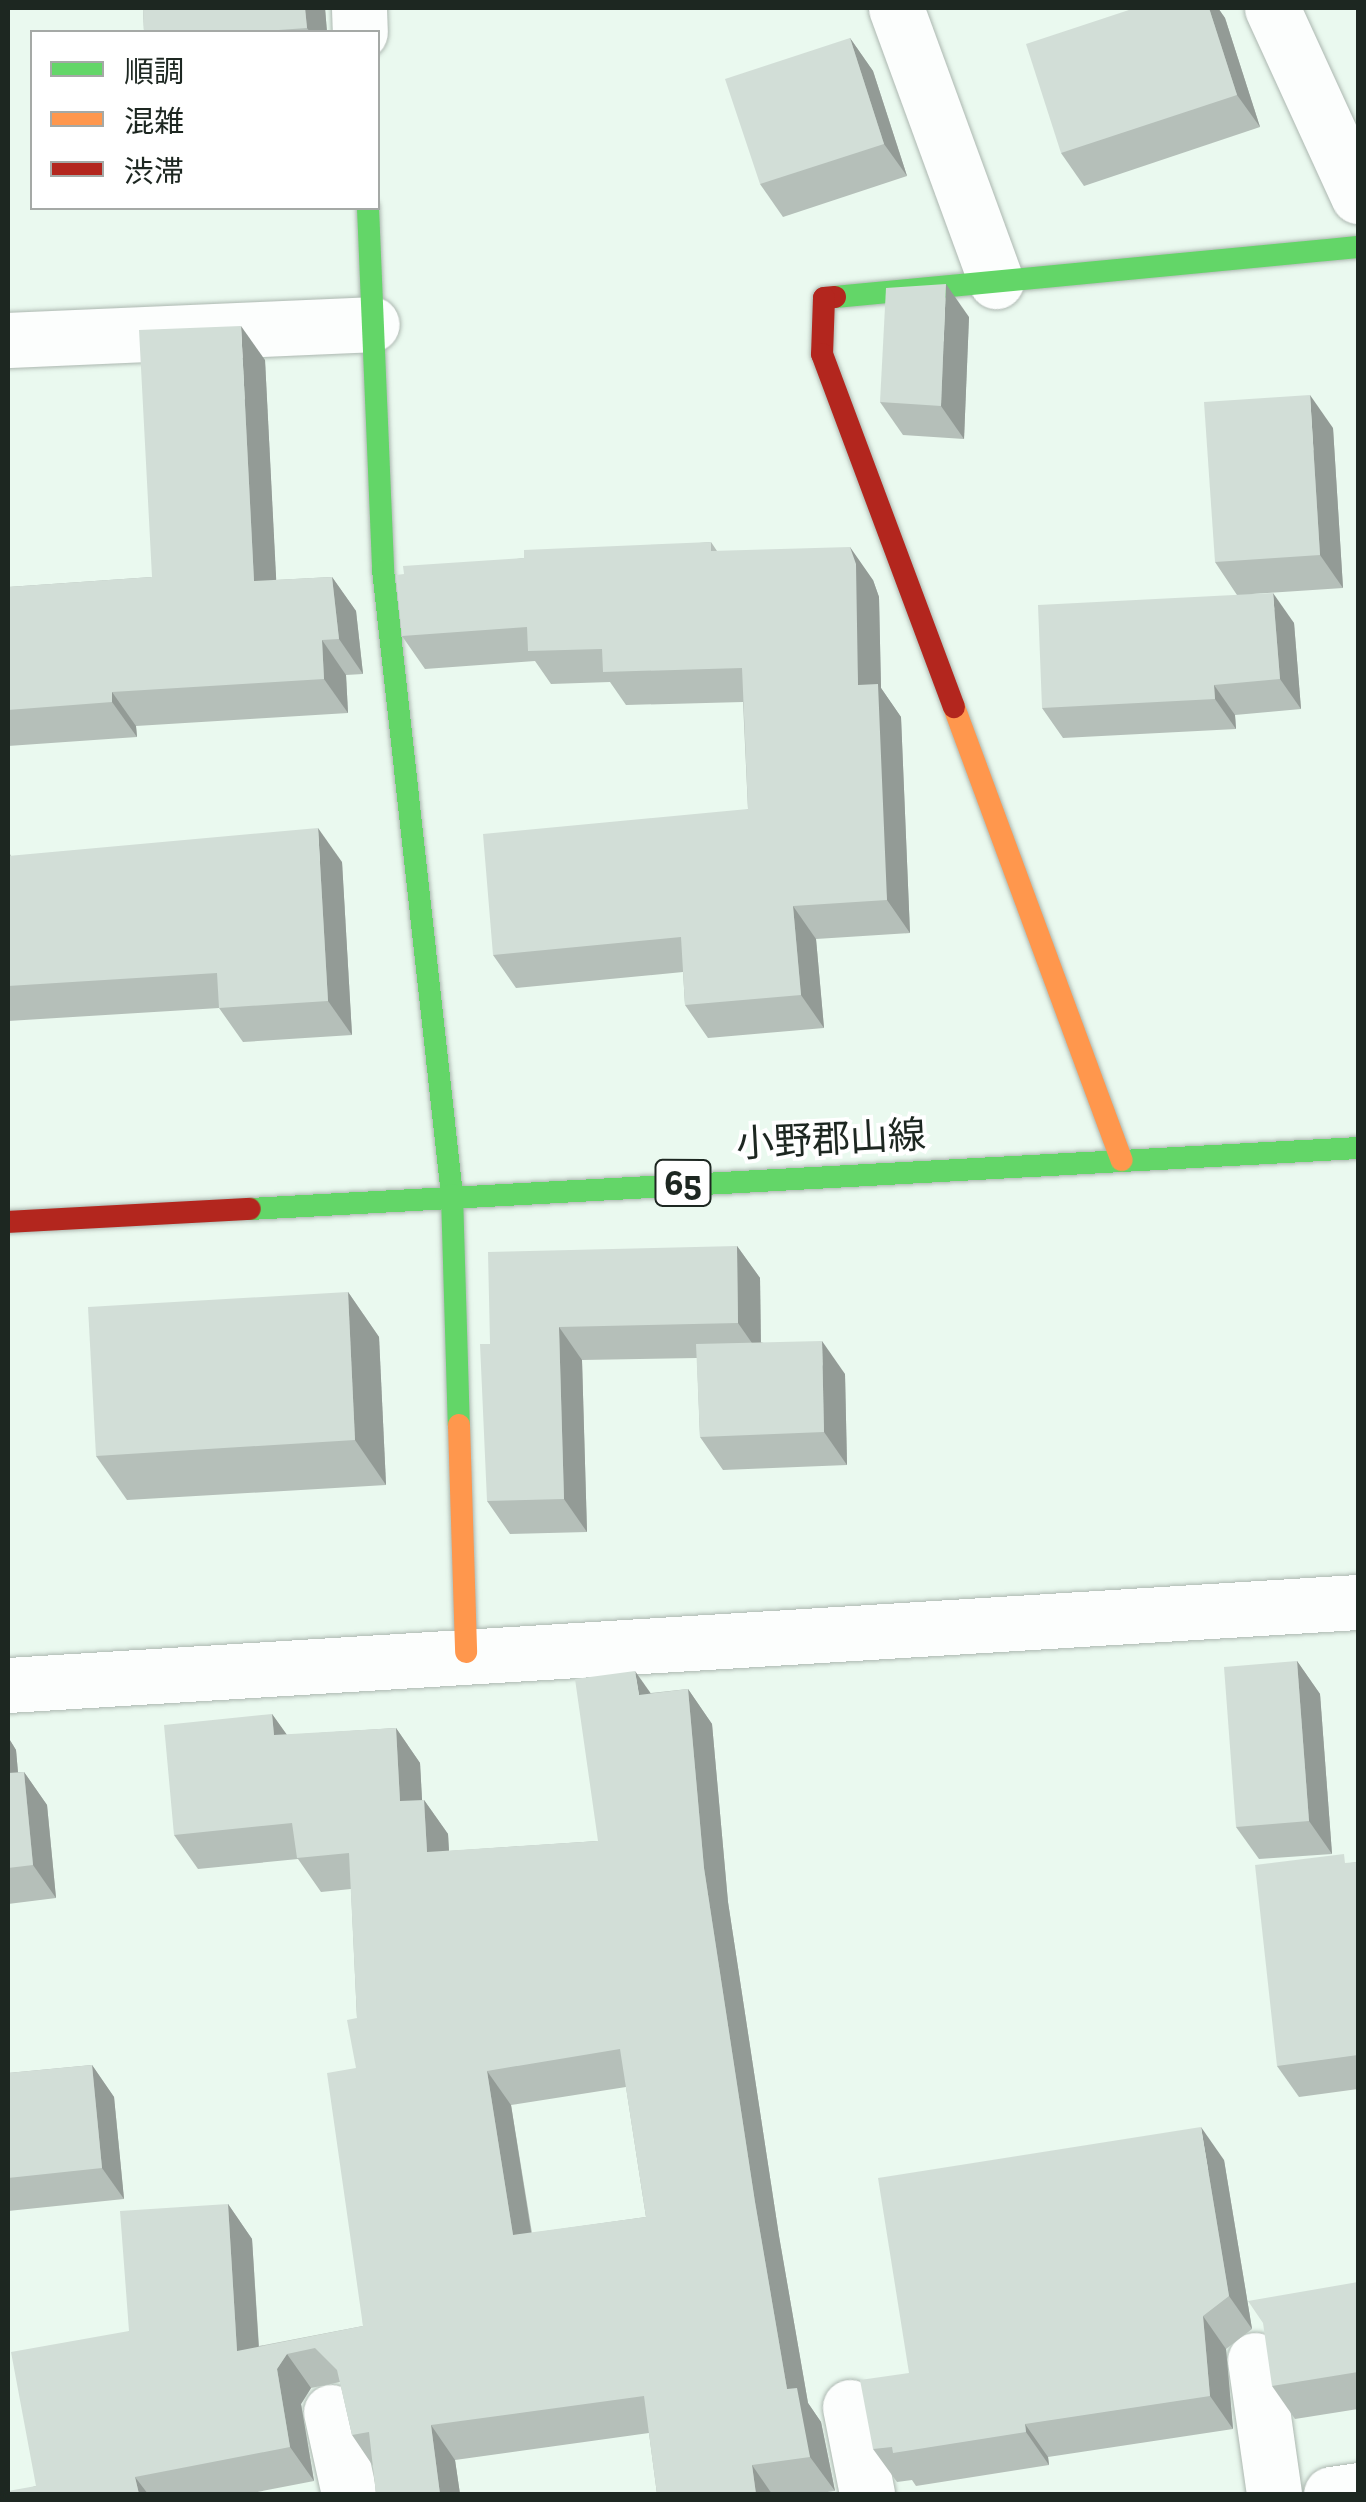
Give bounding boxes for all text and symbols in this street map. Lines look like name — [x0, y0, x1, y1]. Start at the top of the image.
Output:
legend — [30, 30, 380, 210]
text: 順調 — [124, 54, 184, 90]
text: 混雑 — [124, 104, 184, 140]
text: 渋滞 — [124, 154, 184, 190]
street label: 小野郡山線 — [735, 1112, 927, 1168]
road number: 65 — [653, 1153, 713, 1213]

